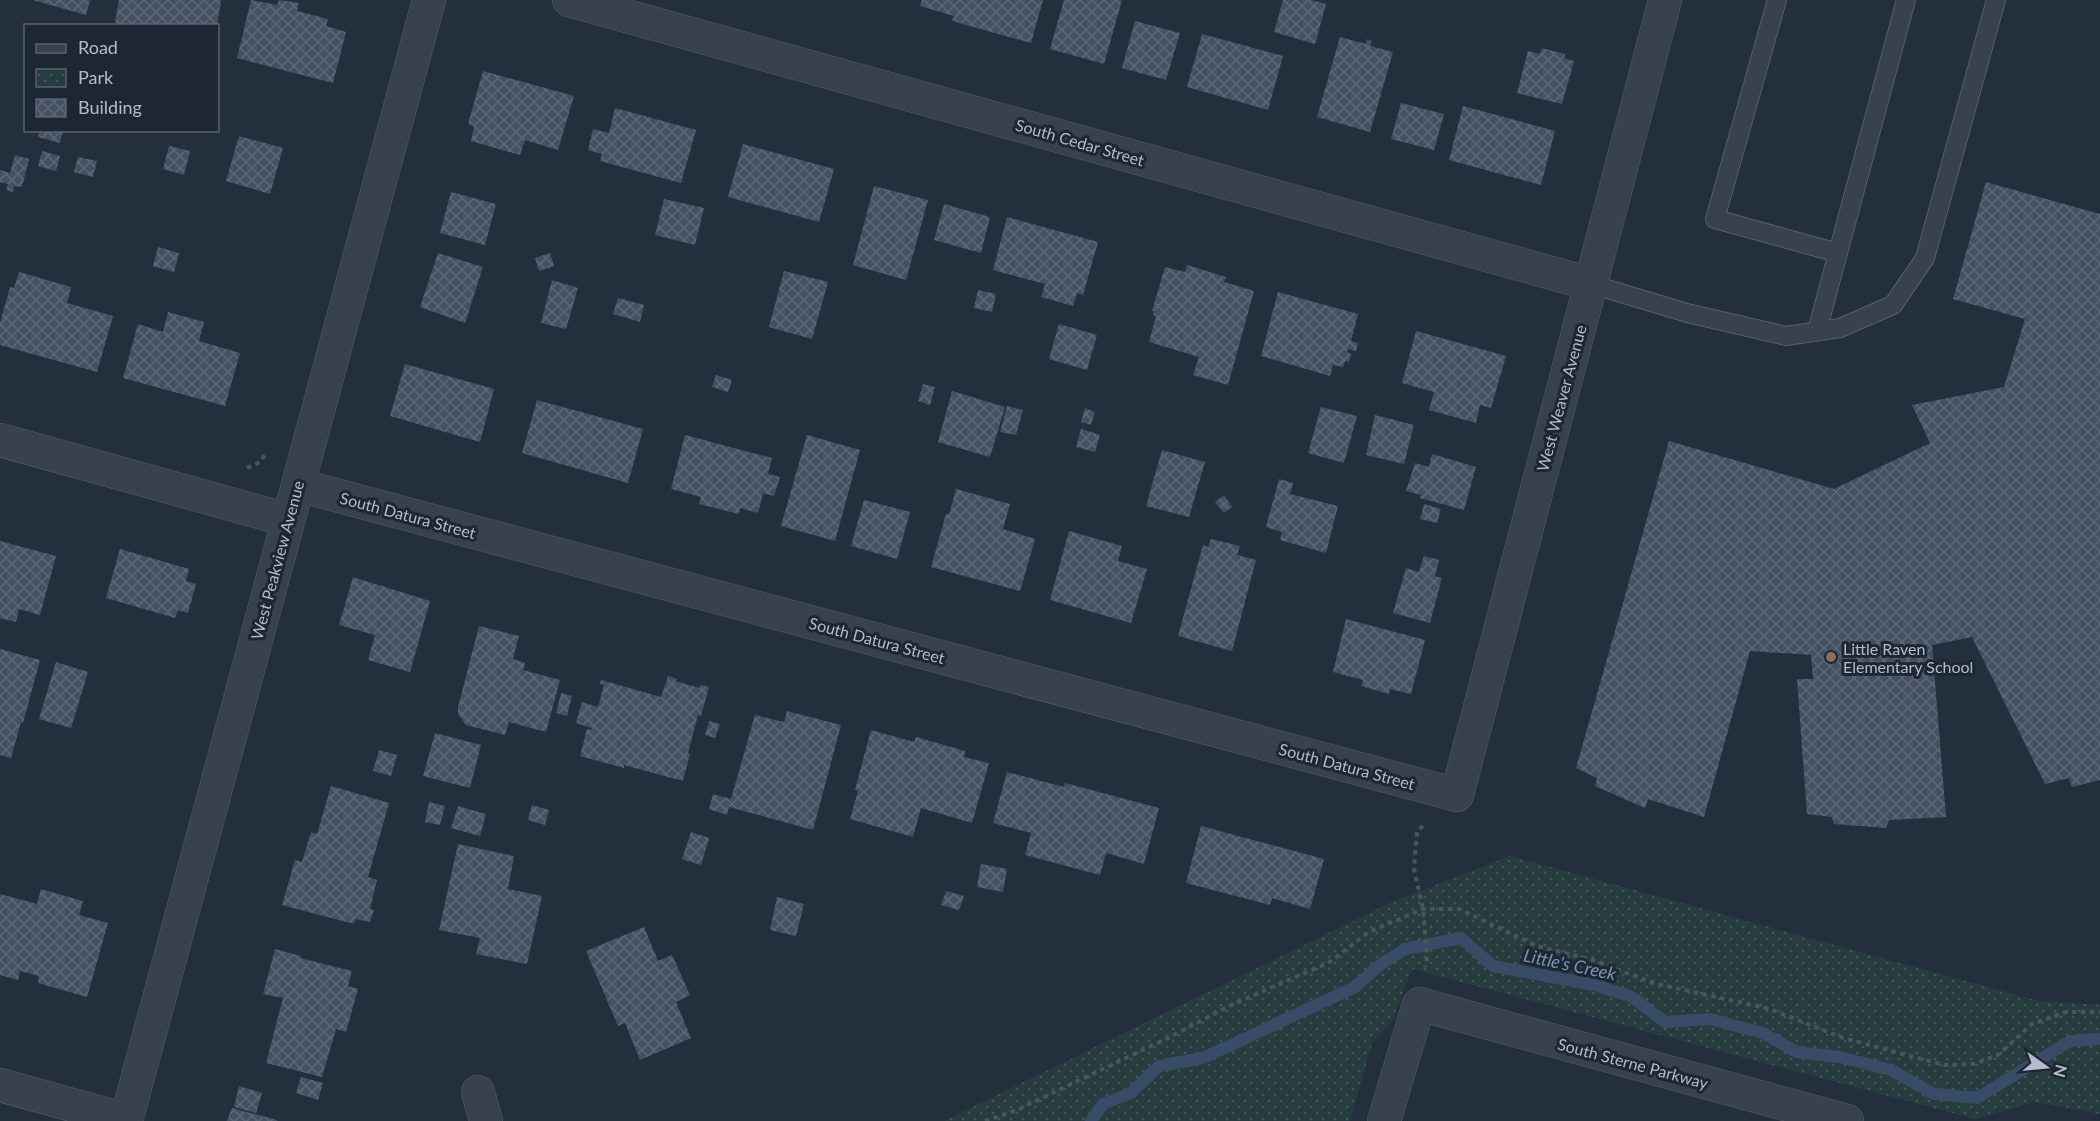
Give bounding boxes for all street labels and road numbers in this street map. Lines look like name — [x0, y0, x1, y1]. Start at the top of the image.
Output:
street label: South Cedar Street — [1013, 115, 1147, 170]
street label: West Weaver Avenue — [1532, 323, 1590, 473]
street label: West Peakview Avenue — [247, 478, 307, 642]
street label: South Datura Street — [338, 488, 478, 542]
street label: South Datura Street — [807, 613, 947, 667]
street label: South Datura Street — [1277, 739, 1417, 793]
street label: South Sterne Parkway — [1556, 1034, 1711, 1092]

